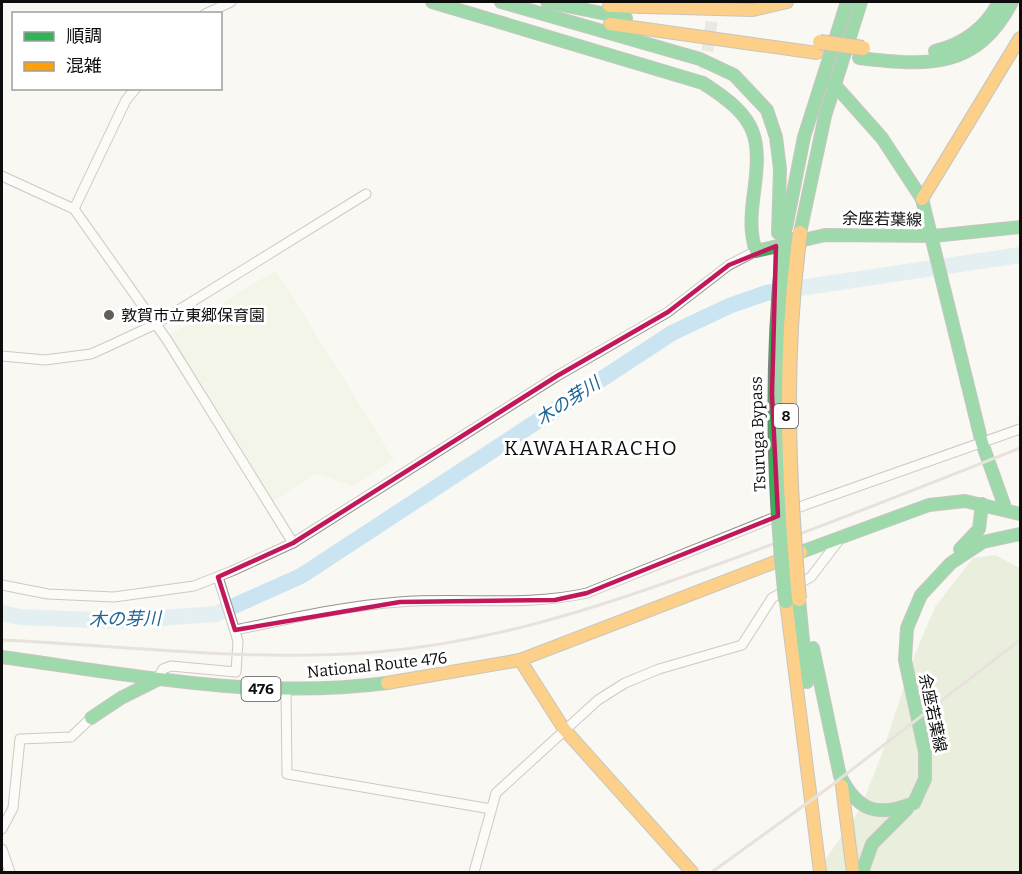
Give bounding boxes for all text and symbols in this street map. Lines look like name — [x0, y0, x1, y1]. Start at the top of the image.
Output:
legend — [12, 12, 222, 90]
text: 順調 — [66, 25, 102, 47]
text: 混雑 — [66, 55, 102, 77]
street label: 余座若葉線 — [842, 209, 922, 229]
place label: 敦賀市立東郷保育園 — [121, 306, 265, 325]
marker: 敦賀市立東郷保育園 — [102, 308, 116, 322]
water label: 木の芽川 — [532, 371, 606, 430]
street label: Tsuruga Bypass — [746, 376, 770, 492]
road number: 8 — [774, 404, 798, 428]
district label: KAWAHARACHO — [504, 436, 678, 460]
water label: 木の芽川 — [89, 607, 163, 631]
street label: National Route 476 — [306, 648, 448, 682]
street label: 余座若葉線 — [915, 672, 951, 754]
road number: 476 — [242, 677, 280, 701]

